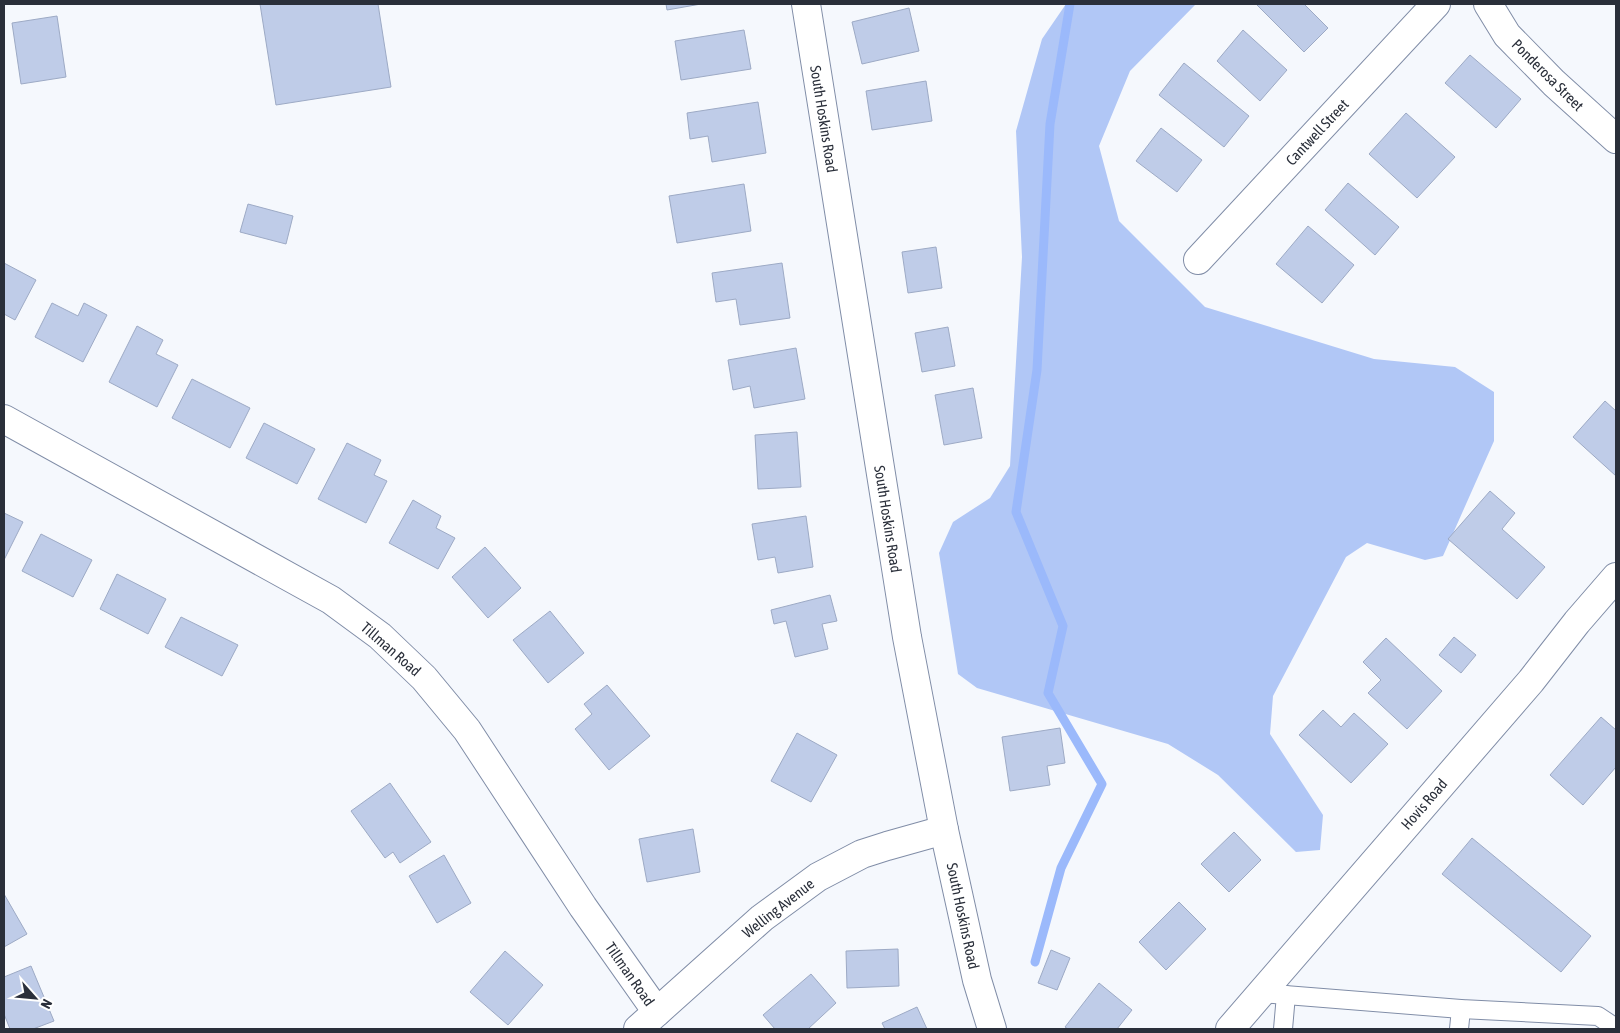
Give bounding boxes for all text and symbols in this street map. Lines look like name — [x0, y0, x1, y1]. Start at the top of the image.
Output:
street label: Ponderosa Street — [1509, 36, 1587, 114]
street label: South Hoskins Road — [807, 64, 841, 174]
street label: Cantwell Street — [1282, 96, 1352, 168]
street label: South Hoskins Road — [871, 464, 905, 574]
street label: Tillman Road — [358, 618, 424, 680]
street label: Hovis Road — [1397, 775, 1451, 833]
street label: South Hoskins Road — [943, 861, 983, 971]
street label: Welling Avenue — [739, 875, 817, 941]
street label: Tillman Road — [602, 939, 658, 1009]
north arrow — [10, 973, 60, 1023]
text: N — [38, 997, 56, 1011]

